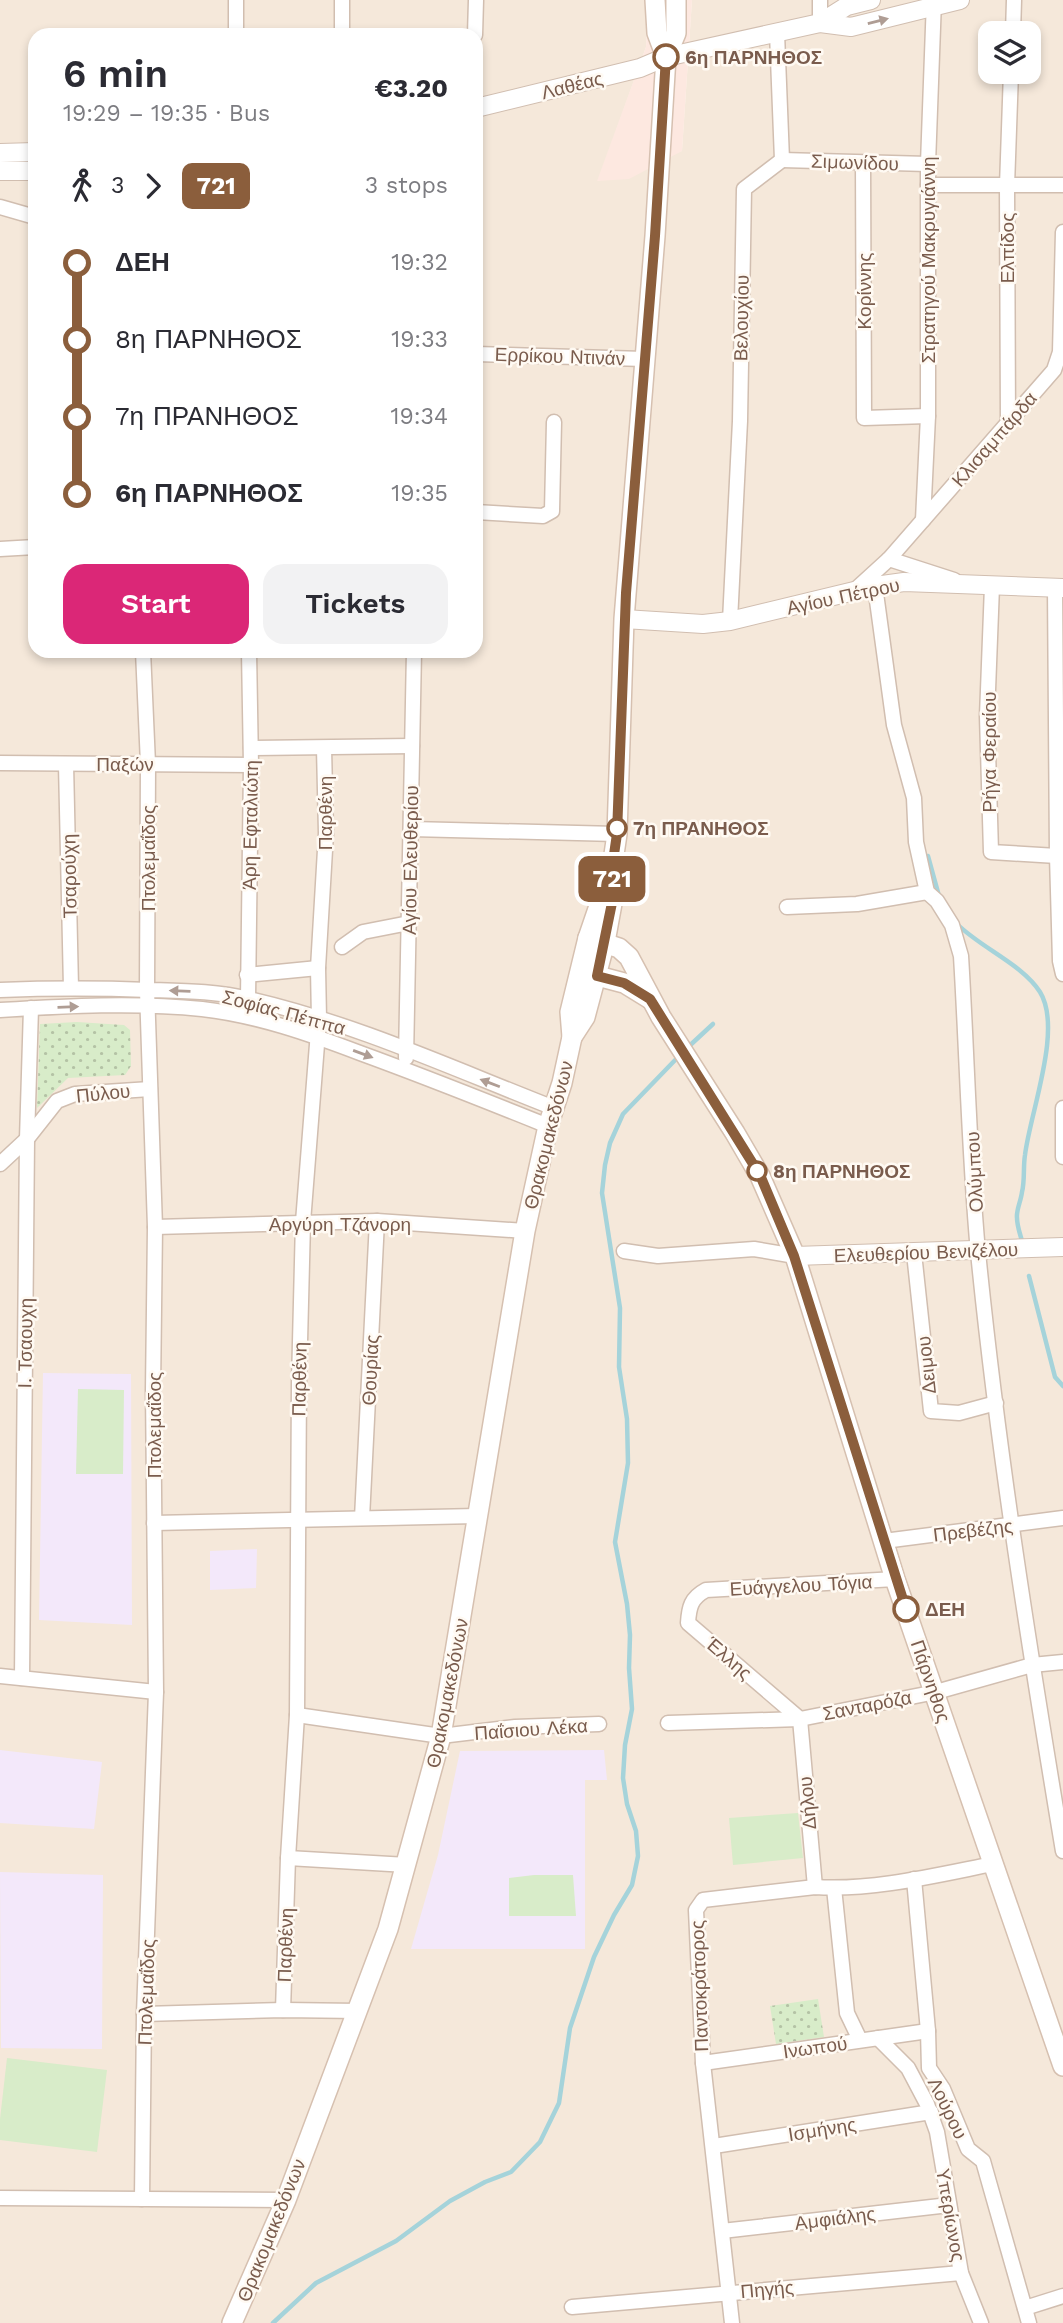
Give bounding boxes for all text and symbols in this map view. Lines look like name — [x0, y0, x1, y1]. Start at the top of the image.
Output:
one-way arrow — [867, 15, 889, 26]
map controls — [978, 21, 1041, 84]
button: layers — [978, 21, 1041, 84]
marker: 6η ΠΑΡΝΗΘΟΣ — [653, 44, 679, 70]
place label: 6η ΠΑΡΝΗΘΟΣ — [685, 46, 822, 69]
text: 6 min — [63, 52, 168, 96]
street label: Λαθέας — [539, 67, 605, 104]
text: €3.20 — [375, 73, 448, 103]
text: 19:29 – 19:35 · Bus — [63, 100, 270, 127]
street label: Σιμωνίδου — [811, 149, 899, 176]
street label: Στρατηγού Μακρυγιάννη — [917, 157, 940, 363]
icon: walk — [63, 167, 101, 205]
icon: forward — [134, 167, 172, 205]
text: 3 — [111, 172, 124, 199]
text: 721 — [196, 172, 236, 200]
text: 3 stops — [365, 172, 448, 199]
street label: Ελπίδος — [996, 213, 1019, 283]
text: ΔΕΗ — [115, 247, 170, 277]
text: 19:32 — [391, 249, 448, 276]
street label: Κορίννης — [853, 253, 876, 329]
street label: Βελουχίου — [729, 275, 754, 361]
text: 8η ΠΑΡΝΗΘΟΣ — [115, 324, 302, 354]
text: 19:33 — [391, 326, 448, 353]
street label: Ερρίκου Ντινάν — [494, 343, 626, 370]
street label: Κλισαμπάρδα — [947, 387, 1042, 492]
text: 7η ΠΡΑΝΗΘΟΣ — [115, 401, 299, 431]
text: 19:34 — [391, 403, 448, 430]
text: 6η ΠΑΡΝΗΘΟΣ — [115, 478, 303, 508]
text: 19:35 — [391, 480, 448, 507]
button: Start — [63, 564, 249, 644]
button: Tickets — [263, 564, 448, 644]
street label: Αγίου Πέτρου — [784, 573, 902, 620]
street label: Ρήγα Φεραίου — [978, 692, 1001, 812]
street label: Παξών — [96, 753, 154, 776]
street label: Άρη Εφταλιώτη — [238, 760, 263, 890]
street label: Παρθένη — [314, 776, 337, 850]
street label: Αγίου Ελευθερίου — [398, 785, 423, 935]
street label: Πτολεμαΐδος — [137, 805, 160, 911]
place label: 7η ΠΡΑΝΗΘΟΣ — [633, 817, 769, 840]
marker: 7η ΠΡΑΝΗΘΟΣ — [607, 818, 627, 838]
street label: Τσαρούχη — [57, 834, 82, 918]
line badge: 721 — [572, 856, 652, 902]
text: 721 — [592, 865, 632, 893]
one-way arrow — [169, 985, 191, 996]
street label: Σοφίας Πέππα — [220, 985, 348, 1040]
one-way arrow — [57, 1001, 79, 1012]
one-way arrow — [352, 1048, 373, 1059]
street label: Θρακομακεδόνων — [519, 1059, 578, 1212]
one-way arrow — [480, 1077, 501, 1088]
street label: Πύλου — [75, 1079, 131, 1108]
street label: Ολύμπου — [961, 1131, 988, 1213]
place label: 8η ΠΑΡΝΗΘΟΣ — [773, 1160, 910, 1183]
marker: 8η ΠΑΡΝΗΘΟΣ — [747, 1161, 767, 1181]
street label: Αργύρη Τζάνορη — [269, 1213, 411, 1236]
street label: Ελευθερίου Βενιζέλου — [833, 1238, 1019, 1267]
street label: Ι. Τσαουχη — [13, 1298, 38, 1388]
street label: Θουρίας — [357, 1334, 384, 1406]
street label: Δειμου — [912, 1335, 941, 1395]
street label: Παρθένη — [287, 1342, 312, 1417]
street label: Πτολεμαΐδος — [143, 1372, 166, 1478]
street label: Πρεβέζης — [932, 1514, 1014, 1547]
street label: Ευάγγελου Τόγια — [729, 1570, 873, 1601]
marker: ΔΕΗ — [893, 1596, 919, 1622]
place label: ΔΕΗ — [925, 1598, 965, 1621]
street label: Θρακομακεδόνων — [422, 1616, 473, 1770]
street label: Έλλης — [700, 1631, 756, 1685]
street label: Πάρνηθος — [906, 1637, 955, 1726]
street label: Σανταρόζα — [821, 1686, 913, 1725]
street label: Παΐσιου Λέκα — [474, 1714, 589, 1745]
street label: Δήλου — [794, 1775, 821, 1831]
street label: Παρθένη — [273, 1907, 298, 1983]
street label: Παντοκράτορος — [686, 1920, 713, 2052]
street label: Πτολεμαΐδος — [133, 1938, 160, 2046]
street label: Ινωπού — [782, 2032, 849, 2063]
street label: Λούρου — [923, 2074, 972, 2143]
street label: Ισμήνης — [786, 2113, 858, 2146]
street label: Θρακομακεδόνων — [232, 2155, 311, 2305]
street label: Υπερίωνος — [931, 2167, 970, 2263]
street label: Αμφιάλης — [793, 2202, 877, 2235]
street label: Πηγής — [739, 2276, 795, 2303]

